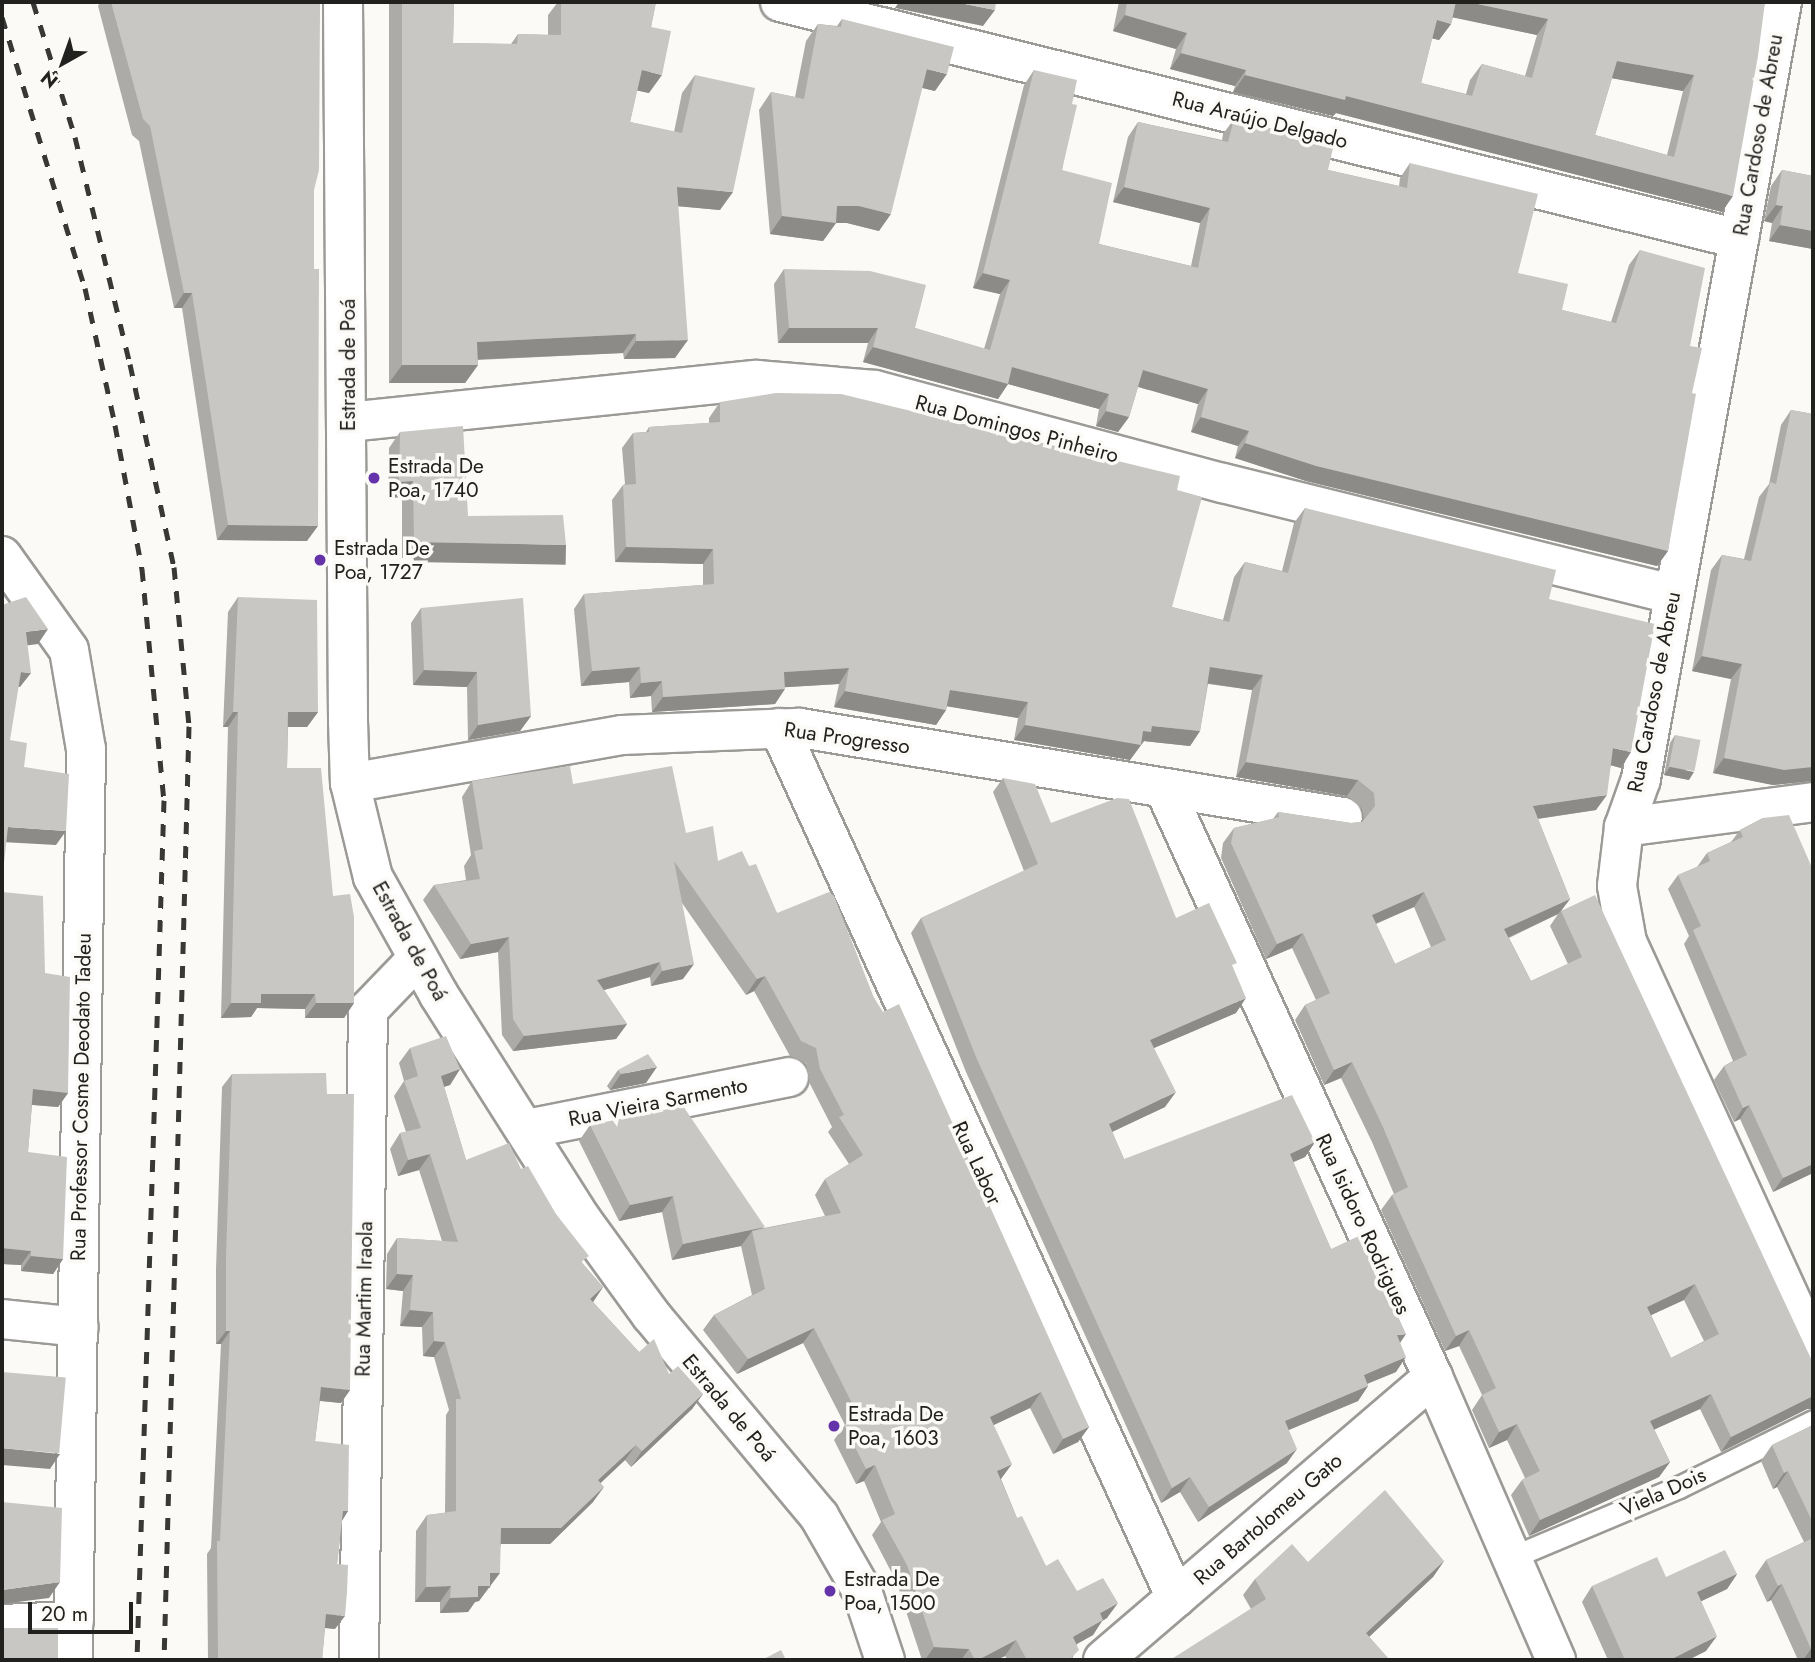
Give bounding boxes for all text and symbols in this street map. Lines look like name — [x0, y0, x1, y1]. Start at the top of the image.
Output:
north arrow — [28, 28, 98, 98]
street label: Rua Cardoso de Abreu — [1728, 32, 1788, 238]
text: N — [35, 64, 64, 95]
street label: Rua Araújo Delgado — [1170, 86, 1350, 154]
street label: Estrada de Poá — [335, 299, 361, 431]
street label: Rua Domingos Pinheiro — [912, 390, 1122, 468]
place label: Estrada De Poa, 1740 — [388, 453, 484, 503]
marker: Estrada De Poa, 1740 — [366, 470, 382, 486]
place label: Estrada De Poa, 1727 — [334, 535, 430, 585]
marker: Estrada De Poa, 1727 — [312, 552, 328, 568]
street label: Rua Cardoso de Abreu — [1622, 589, 1686, 795]
street label: Rua Progresso — [783, 717, 911, 759]
street label: Estrada de Poá — [367, 877, 453, 1005]
street label: Rua Professor Cosme Deodato Tadeu — [66, 933, 96, 1261]
street label: Rua Vieira Sarmento — [566, 1072, 750, 1132]
street label: Rua Labor — [947, 1117, 1007, 1209]
street label: Rua Isidoro Rodrigues — [1310, 1130, 1416, 1318]
street label: Rua Martim Iraola — [350, 1221, 378, 1377]
street label: Estrada de Poá — [677, 1349, 781, 1467]
place label: Estrada De Poa, 1603 — [848, 1401, 944, 1451]
marker: Estrada De Poa, 1603 — [826, 1418, 842, 1434]
street label: Rua Bartolomeu Gato — [1189, 1448, 1347, 1590]
street label: Viela Dois — [1616, 1462, 1710, 1522]
place label: Estrada De Poa, 1500 — [844, 1566, 940, 1616]
marker: Estrada De Poa, 1500 — [822, 1583, 838, 1599]
scale bar — [32, 1588, 136, 1632]
text: 20 m — [41, 1599, 88, 1629]

